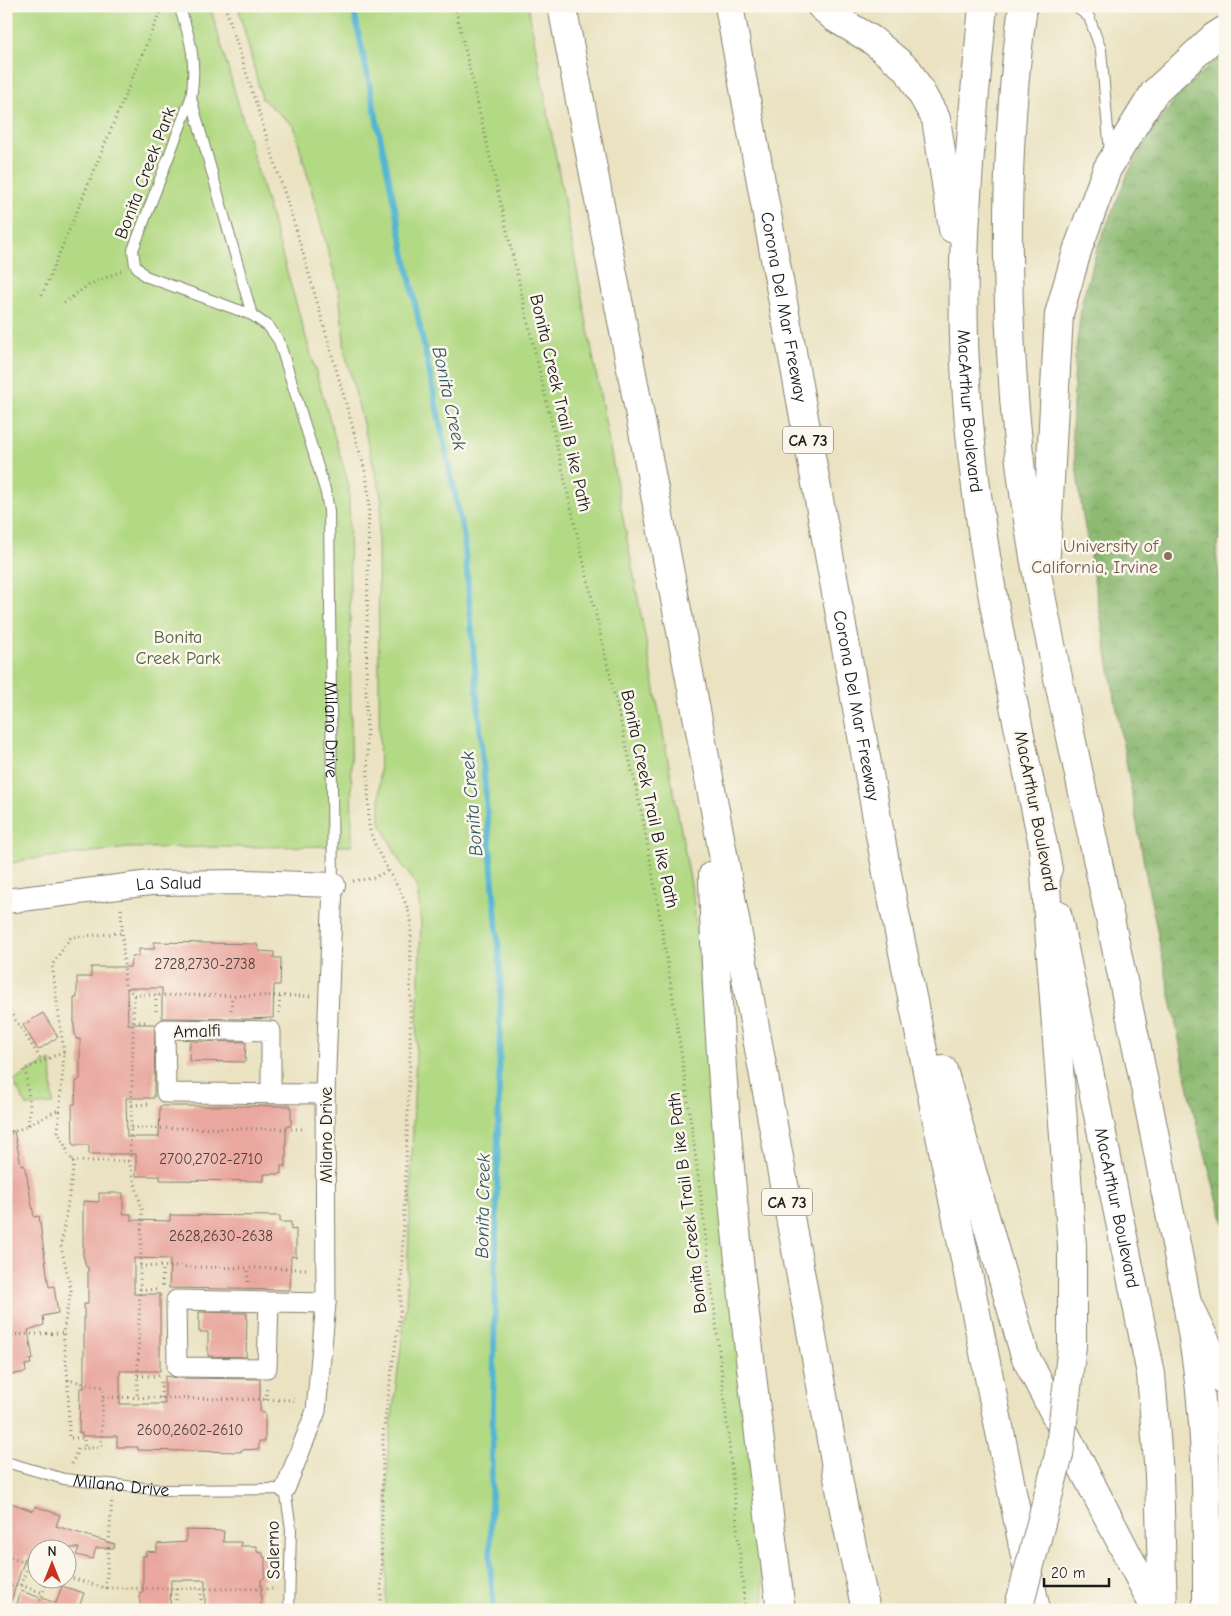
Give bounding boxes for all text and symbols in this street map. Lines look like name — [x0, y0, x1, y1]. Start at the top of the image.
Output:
street label: Bonita Creek Park — [111, 104, 180, 242]
street label: Corona Del Mar Freeway — [756, 210, 811, 405]
street label: Bonita Creek Trail B ike Path — [525, 292, 596, 514]
street label: MacArthur Boulevard — [953, 329, 987, 494]
water label: Bonita Creek — [427, 344, 471, 453]
road number: CA 73 — [783, 426, 833, 454]
place label: University of California, Irvine — [1031, 536, 1159, 578]
marker: University of California, Irvine — [1162, 550, 1174, 562]
street label: Corona Del Mar Freeway — [828, 609, 884, 803]
park label: Bonita Creek Park — [135, 627, 221, 669]
street label: Milano Drive — [320, 681, 342, 778]
street label: Bonita Creek Trail B ike Path — [616, 688, 683, 910]
street label: MacArthur Boulevard — [1010, 729, 1061, 893]
water label: Bonita Creek — [456, 750, 488, 857]
street label: La Salud — [135, 872, 202, 896]
house number: 2728,2730-2738 — [155, 955, 255, 973]
street label: Amalfi — [173, 1020, 221, 1043]
street label: Milano Drive — [316, 1087, 337, 1183]
street label: Bonita Creek Trail B ike Path — [663, 1091, 711, 1315]
street label: MacArthur Boulevard — [1090, 1126, 1143, 1290]
house number: 2700,2702-2710 — [159, 1150, 263, 1168]
water label: Bonita Creek — [471, 1152, 495, 1259]
road number: CA 73 — [762, 1188, 812, 1216]
house number: 2628,2630-2638 — [169, 1227, 273, 1245]
house number: 2600,2602-2610 — [137, 1421, 243, 1439]
street label: Milano Drive — [72, 1470, 169, 1501]
street label: Salerno — [262, 1520, 285, 1580]
north arrow — [28, 1538, 78, 1588]
text: N — [47, 1543, 57, 1560]
scale bar — [1044, 1556, 1108, 1588]
text: 20 m — [1051, 1564, 1085, 1582]

